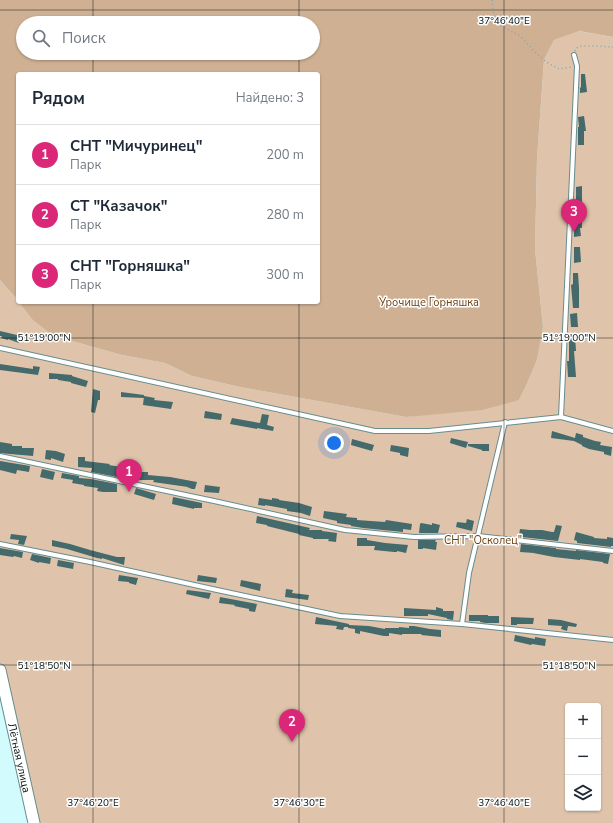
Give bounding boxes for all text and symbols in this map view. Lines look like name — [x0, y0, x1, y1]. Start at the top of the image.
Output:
text: 37°46'40"E — [478, 14, 530, 28]
search box — [16, 16, 320, 60]
icon: search — [30, 27, 52, 49]
text: Поиск — [62, 28, 106, 48]
text: Рядом — [32, 87, 85, 110]
text: Найдено: 3 — [236, 89, 304, 107]
text: СНТ "Мичуринец" — [70, 136, 202, 156]
text: 1 — [41, 146, 49, 164]
text: 200 m — [266, 146, 304, 164]
text: Парк — [70, 156, 101, 174]
text: СТ "Казачок" — [70, 196, 167, 216]
pin: 3 — [561, 199, 587, 232]
text: 2 — [41, 206, 49, 224]
text: 280 m — [266, 206, 304, 224]
text: Парк — [70, 216, 101, 234]
text: СНТ "Горняшка" — [70, 256, 190, 276]
text: 3 — [41, 266, 49, 284]
text: 300 m — [266, 266, 304, 284]
text: Парк — [70, 276, 101, 294]
park label: Урочище Горняшка — [378, 295, 479, 310]
text: 51°19'00"N — [17, 331, 71, 345]
text: 51°19'00"N — [542, 331, 596, 345]
your location — [324, 433, 344, 453]
pin: 1 — [116, 459, 142, 492]
park label: СНТ "Осколец" — [444, 533, 522, 548]
text: 51°18'50"N — [17, 659, 71, 673]
text: 51°18'50"N — [542, 659, 596, 673]
map controls — [565, 703, 601, 811]
button: + — [565, 703, 601, 739]
pin: 2 — [279, 709, 305, 742]
street label: Лётная улица — [4, 722, 34, 794]
button: − — [565, 739, 601, 775]
button: layers — [565, 775, 601, 811]
text: 37°46'20"E — [67, 796, 119, 810]
text: 37°46'30"E — [273, 796, 325, 810]
text: 37°46'40"E — [478, 796, 530, 810]

